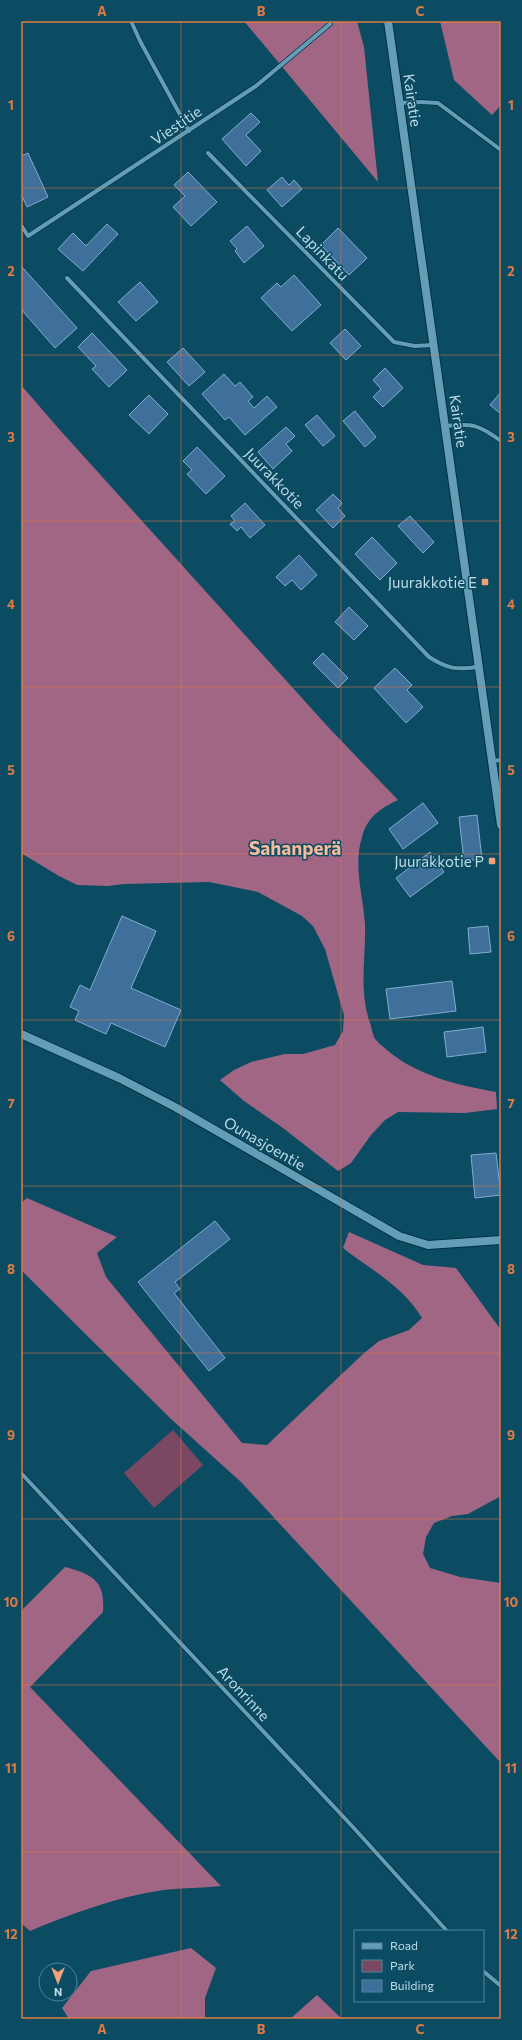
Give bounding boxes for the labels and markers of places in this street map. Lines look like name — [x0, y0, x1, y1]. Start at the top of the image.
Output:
place label: Juurakkotie E — [388, 573, 477, 591]
marker: Juurakkotie E — [480, 577, 490, 587]
place label: Juurakkotie P — [394, 852, 484, 870]
marker: Juurakkotie P — [487, 856, 497, 866]

